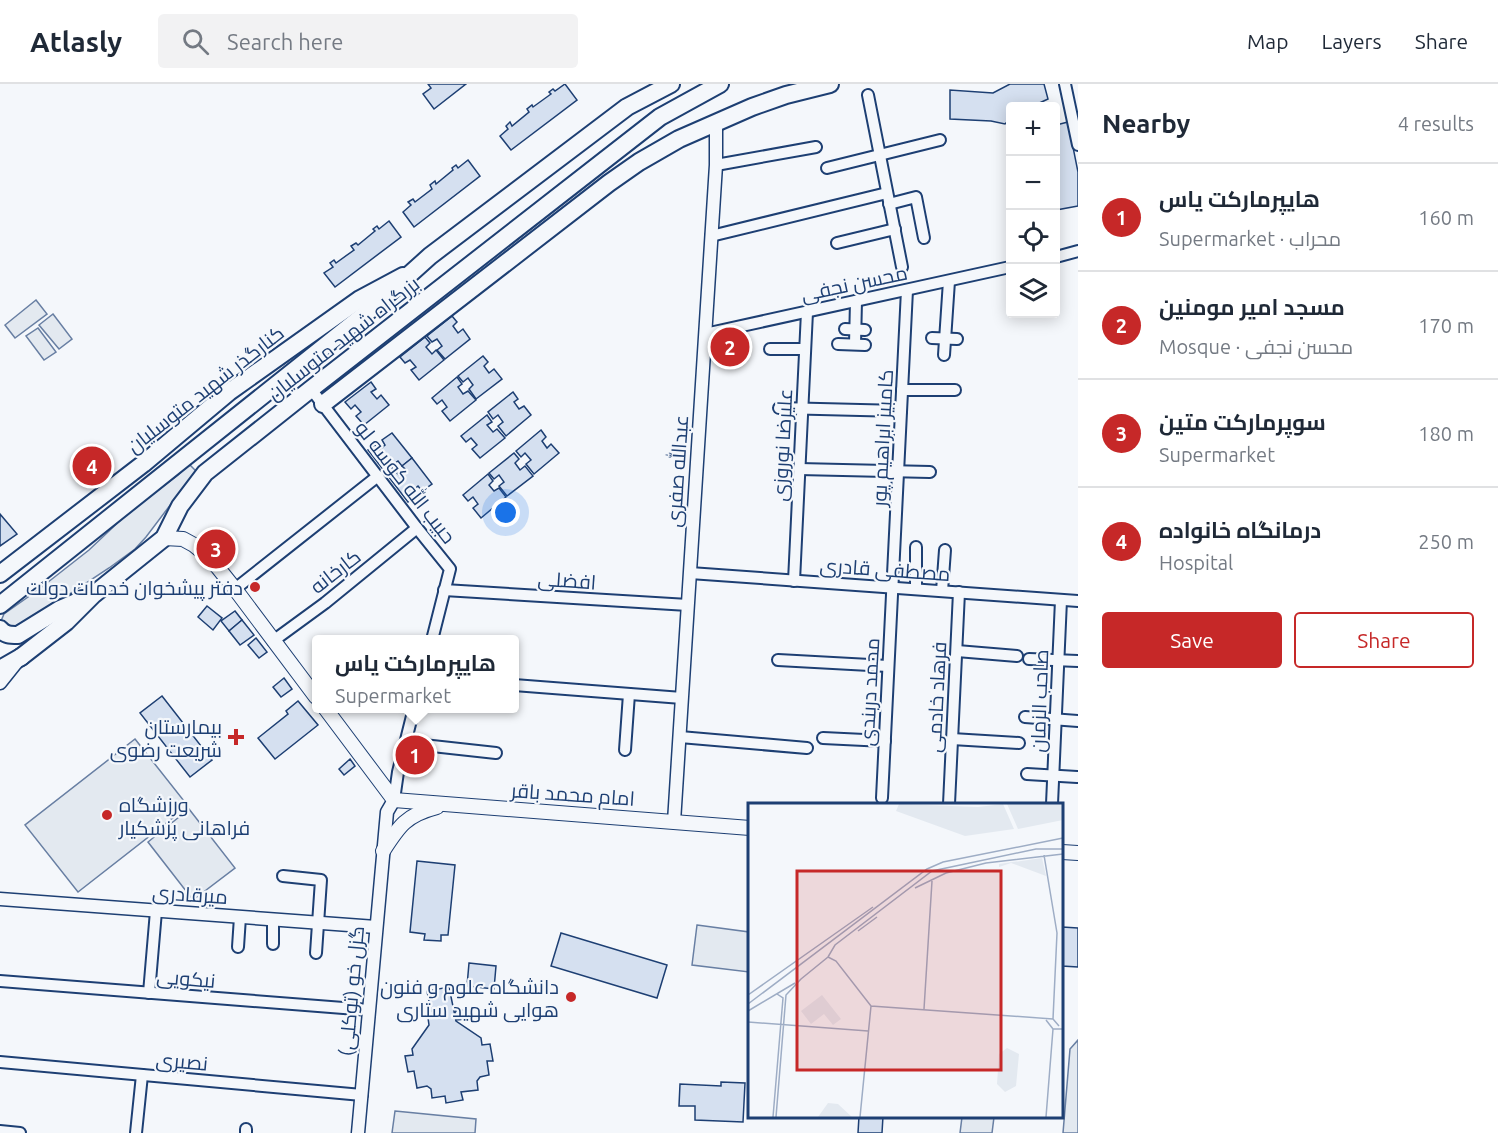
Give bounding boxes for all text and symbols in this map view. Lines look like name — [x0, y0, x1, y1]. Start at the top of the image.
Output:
search box — [158, 14, 578, 68]
icon: search — [179, 25, 212, 58]
text: Atlasly — [30, 26, 122, 57]
text: Search here — [227, 29, 343, 54]
text: Map — [1247, 29, 1288, 53]
text: Layers — [1321, 29, 1382, 53]
text: Share — [1415, 29, 1468, 53]
map controls — [1006, 102, 1060, 318]
button: + — [1006, 102, 1060, 156]
text: Nearby — [1102, 109, 1190, 138]
text: 4 results — [1398, 112, 1474, 135]
button: − — [1006, 156, 1060, 210]
text: هایپرمارکت یاس — [1159, 186, 1320, 211]
text: 1 — [1116, 206, 1127, 229]
text: 160 m — [1418, 206, 1474, 229]
button: locate — [1006, 210, 1060, 264]
text: Supermarket · محراب — [1159, 227, 1341, 250]
street label: محسن نجفی — [799, 261, 910, 307]
button: layers — [1006, 264, 1060, 318]
street label: بزرگراه شهید متوسلیان — [262, 271, 425, 406]
text: مسجد امیر مومنین — [1159, 294, 1345, 319]
text: 2 — [1116, 314, 1127, 337]
text: 170 m — [1418, 314, 1474, 337]
street label: کنارگذر شهید متوسلیان — [122, 321, 289, 459]
pin: 2 — [710, 324, 750, 370]
text: Mosque · محسن نجفی — [1159, 335, 1353, 358]
street label: کامبیز ابراهیم پور — [867, 369, 900, 508]
street label: علیرضا نوروزی — [768, 388, 798, 502]
text: سوپرمارکت متین — [1159, 409, 1326, 434]
street label: عبدالله صفری — [661, 414, 694, 528]
street label: حبیب الله کوسه لو — [350, 416, 462, 548]
text: 3 — [1116, 422, 1127, 445]
text: 180 m — [1418, 422, 1474, 445]
text: Supermarket — [1159, 443, 1275, 466]
pin: 4 — [72, 444, 112, 488]
your location — [491, 498, 520, 527]
text: درمانگاه خانواده — [1159, 517, 1321, 542]
pin: 3 — [196, 526, 236, 572]
text: 4 — [1116, 530, 1127, 553]
text: 250 m — [1418, 530, 1474, 553]
street label: کارخانه — [305, 544, 365, 599]
text: Hospital — [1159, 551, 1233, 574]
street label: مصطفی قادری — [819, 553, 951, 587]
street label: افضلی — [537, 566, 597, 596]
place label: دفتر پیشخوان خدمات دولت — [26, 576, 243, 601]
marker: دفتر پیشخوان خدمات دولت — [248, 580, 262, 594]
button: Save — [1102, 612, 1282, 668]
button: Share — [1294, 612, 1474, 668]
popup — [312, 635, 519, 713]
street label: محمد دربندی — [855, 637, 885, 747]
street label: فرهاد خادمی — [922, 641, 952, 753]
street label: صاحب الزمان — [1026, 649, 1054, 753]
text: هایپرمارکت یاس — [335, 650, 496, 675]
text: Supermarket — [335, 684, 451, 707]
place label: بیمارستان شریعت رضوی — [110, 715, 222, 763]
marker: بیمارستان شریعت رضوی — [227, 728, 245, 746]
pin: 1 — [396, 732, 434, 778]
street label: امام محمد باقر — [509, 778, 636, 813]
place label: ورزشگاه فراهانی پزشکیار — [118, 793, 250, 841]
inset map — [748, 803, 1063, 1118]
marker: ورزشگاه فراهانی پزشکیار — [100, 808, 114, 822]
street label: میرقادری — [151, 880, 229, 910]
street label: گزل خو (توکلی) — [334, 925, 370, 1057]
street label: نیکویی — [155, 964, 216, 994]
place label: دانشگاه علوم و فنون هوایی شهید ستاری — [380, 975, 559, 1023]
marker: دانشگاه علوم و فنون هوایی شهید ستاری — [564, 990, 578, 1004]
street label: نصیری — [155, 1047, 209, 1077]

